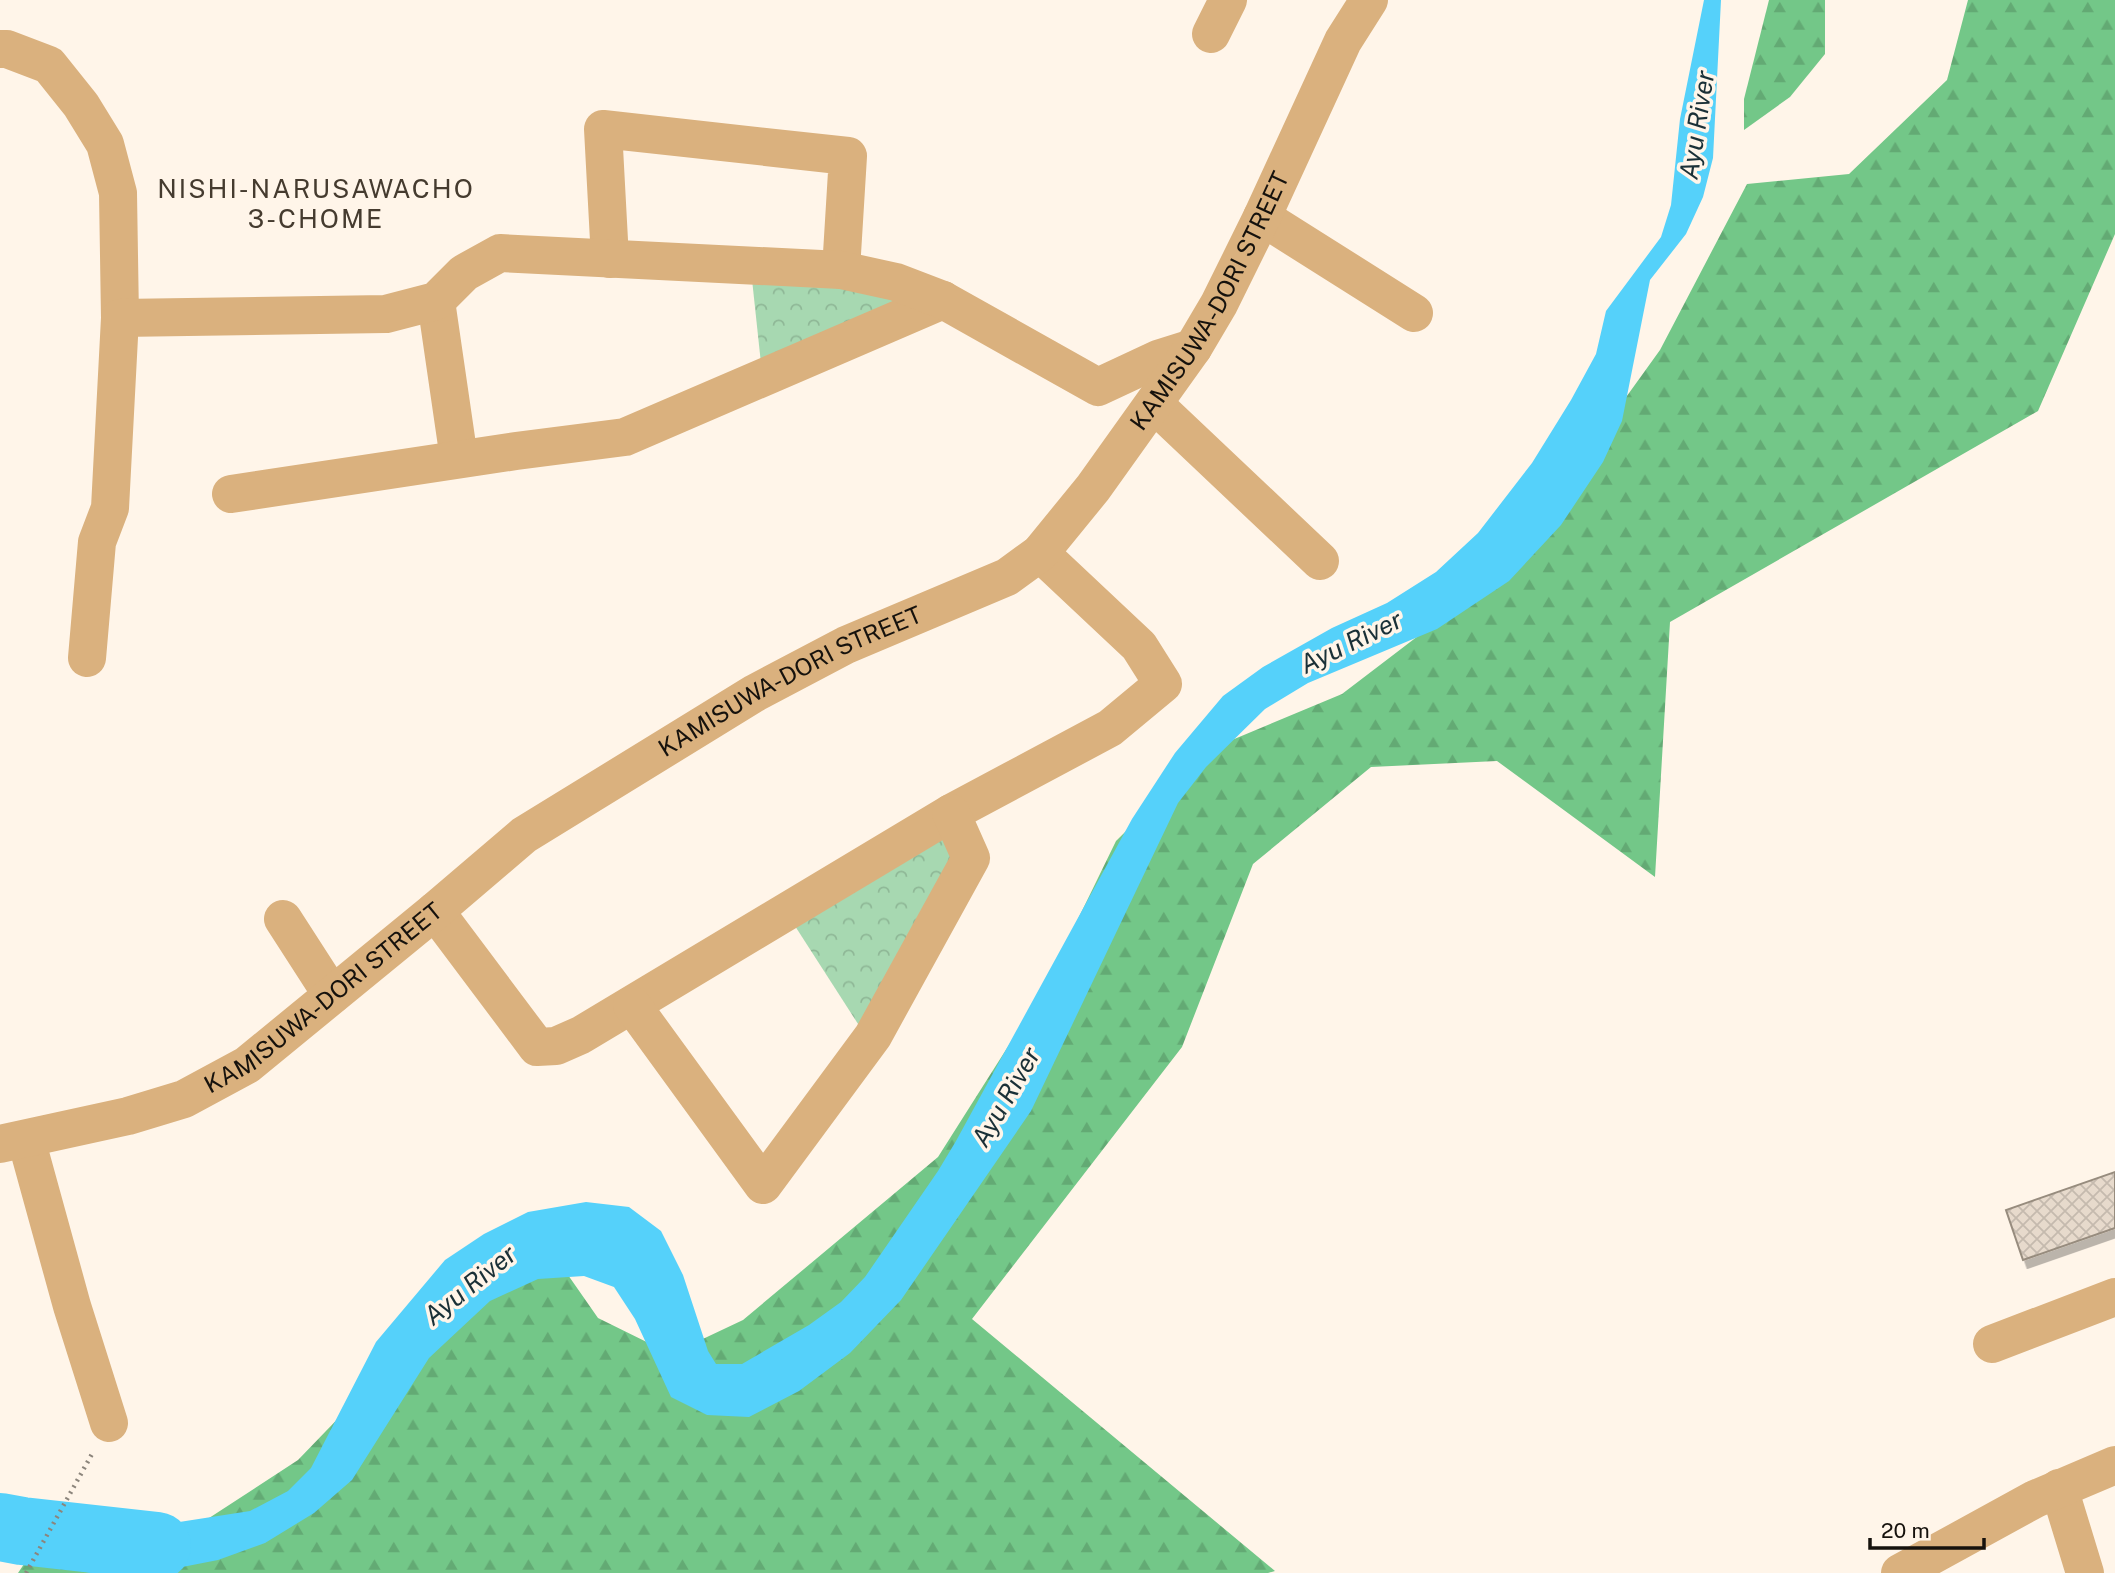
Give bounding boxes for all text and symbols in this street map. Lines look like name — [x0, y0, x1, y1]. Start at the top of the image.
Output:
water label: Ayu River — [1673, 68, 1720, 182]
street label: KAMISUWA-DORI STREET — [1124, 167, 1294, 435]
district label: NISHI-NARUSAWACHO 3-CHOME — [157, 173, 475, 234]
street label: KAMISUWA-DORI STREET — [653, 600, 926, 762]
water label: Ayu River — [1295, 603, 1407, 680]
street label: KAMISUWA-DORI STREET — [199, 896, 447, 1098]
water label: Ayu River — [965, 1041, 1047, 1152]
water label: Ayu River — [417, 1238, 522, 1331]
scale bar — [1870, 1506, 1984, 1550]
text: 20 m — [1881, 1518, 1930, 1543]

